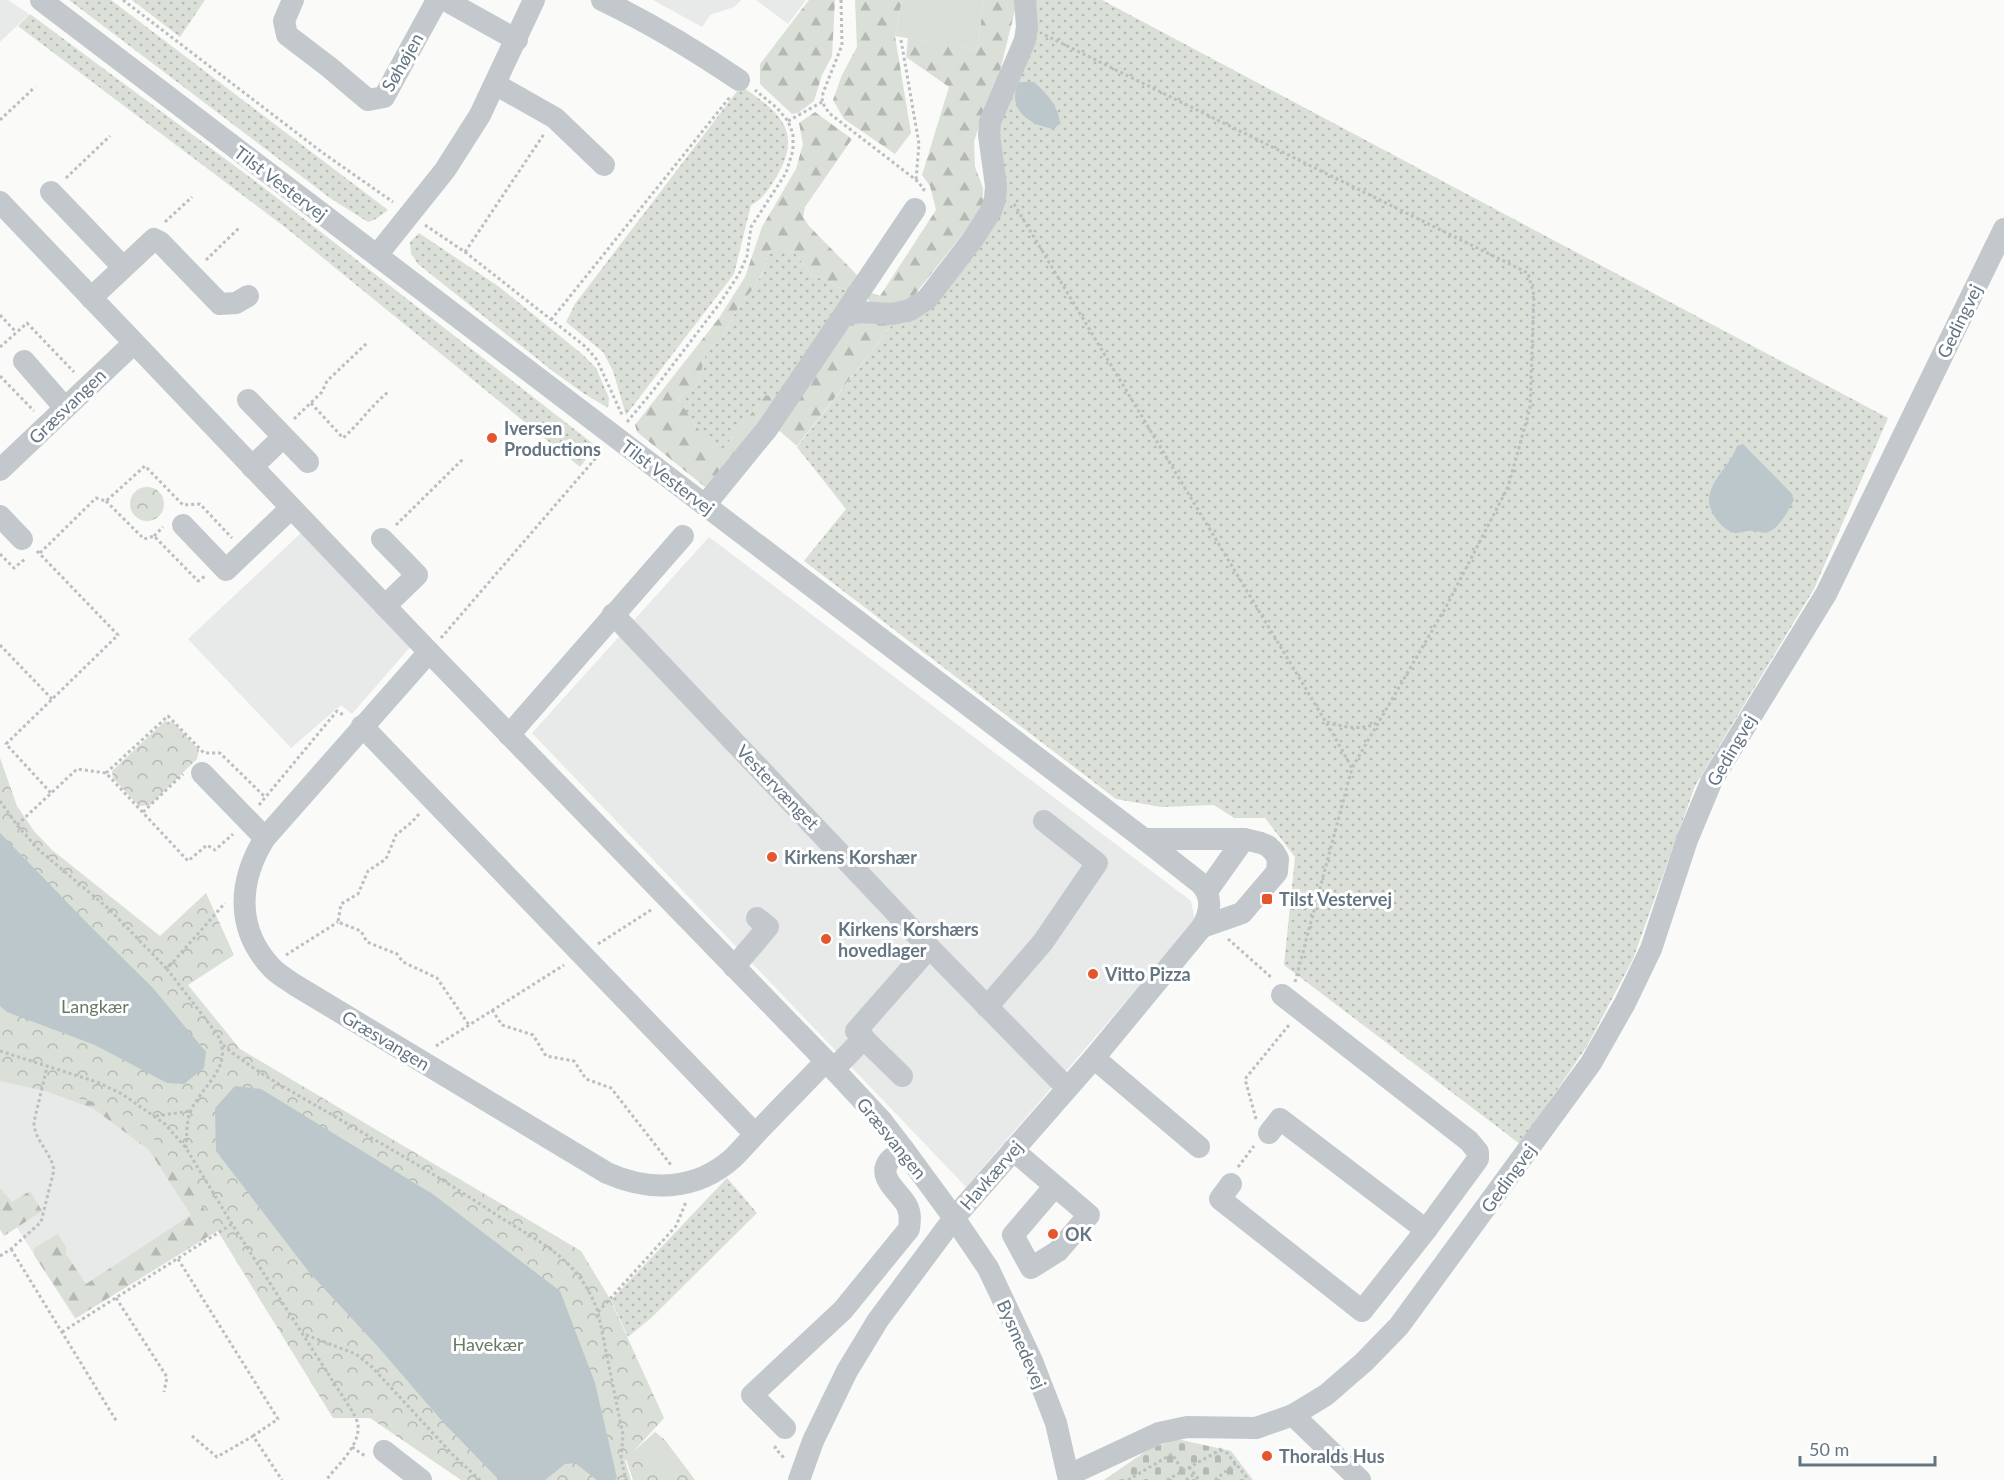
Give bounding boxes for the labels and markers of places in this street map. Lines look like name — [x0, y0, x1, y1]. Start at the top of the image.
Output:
place label: Iversen Productions — [504, 417, 601, 460]
marker: Iversen Productions — [485, 431, 499, 445]
place label: Kirkens Korshær — [784, 846, 917, 868]
marker: Kirkens Korshær — [765, 850, 779, 864]
place label: Tilst Vestervej — [1279, 888, 1392, 910]
marker: Tilst Vestervej — [1260, 892, 1274, 906]
place label: Kirkens Korshærs hovedlager — [838, 918, 979, 961]
marker: Kirkens Korshærs hovedlager — [819, 932, 833, 946]
place label: Vitto Pizza — [1104, 963, 1191, 985]
marker: Vitto Pizza — [1086, 967, 1100, 981]
place label: OK — [1065, 1223, 1093, 1245]
marker: OK — [1046, 1227, 1060, 1241]
place label: Thoralds Hus — [1279, 1445, 1385, 1467]
marker: Thoralds Hus — [1260, 1449, 1274, 1463]

